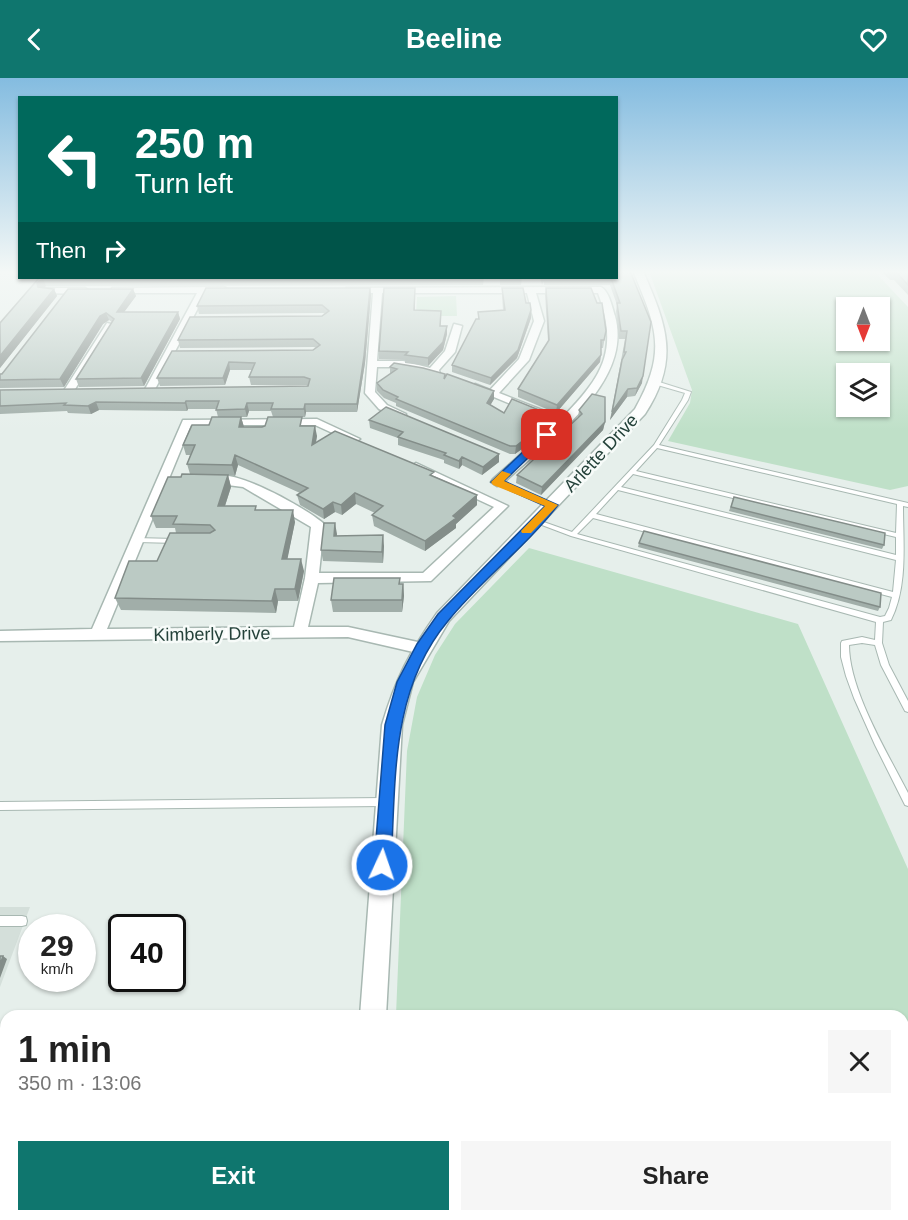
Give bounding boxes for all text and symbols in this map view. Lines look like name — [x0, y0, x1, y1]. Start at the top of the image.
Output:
icon: back — [18, 23, 51, 56]
icon: heart — [857, 23, 890, 56]
text: Beeline — [406, 24, 502, 54]
icon: left — [36, 120, 114, 198]
text: 250 m — [135, 120, 254, 167]
text: Turn left — [135, 169, 233, 199]
icon: right — [98, 234, 131, 267]
text: Then — [36, 238, 86, 263]
north arrow — [836, 297, 890, 351]
map controls — [836, 297, 890, 417]
button: layers — [836, 363, 890, 417]
pin — [521, 409, 572, 460]
street label: Arlette Drive — [560, 410, 642, 496]
icon: arrive — [530, 418, 563, 451]
street label: Kimberly Drive — [153, 623, 271, 645]
position arrow — [350, 833, 414, 897]
speed limit sign: 40 — [108, 914, 186, 992]
text: 29 — [40, 929, 74, 962]
text: km/h — [41, 960, 73, 977]
text: 1 min — [18, 1029, 112, 1070]
button: close — [828, 1030, 891, 1093]
text: 350 m · 13:06 — [18, 1072, 141, 1094]
button: Exit — [18, 1141, 449, 1210]
button: Share — [461, 1141, 891, 1210]

